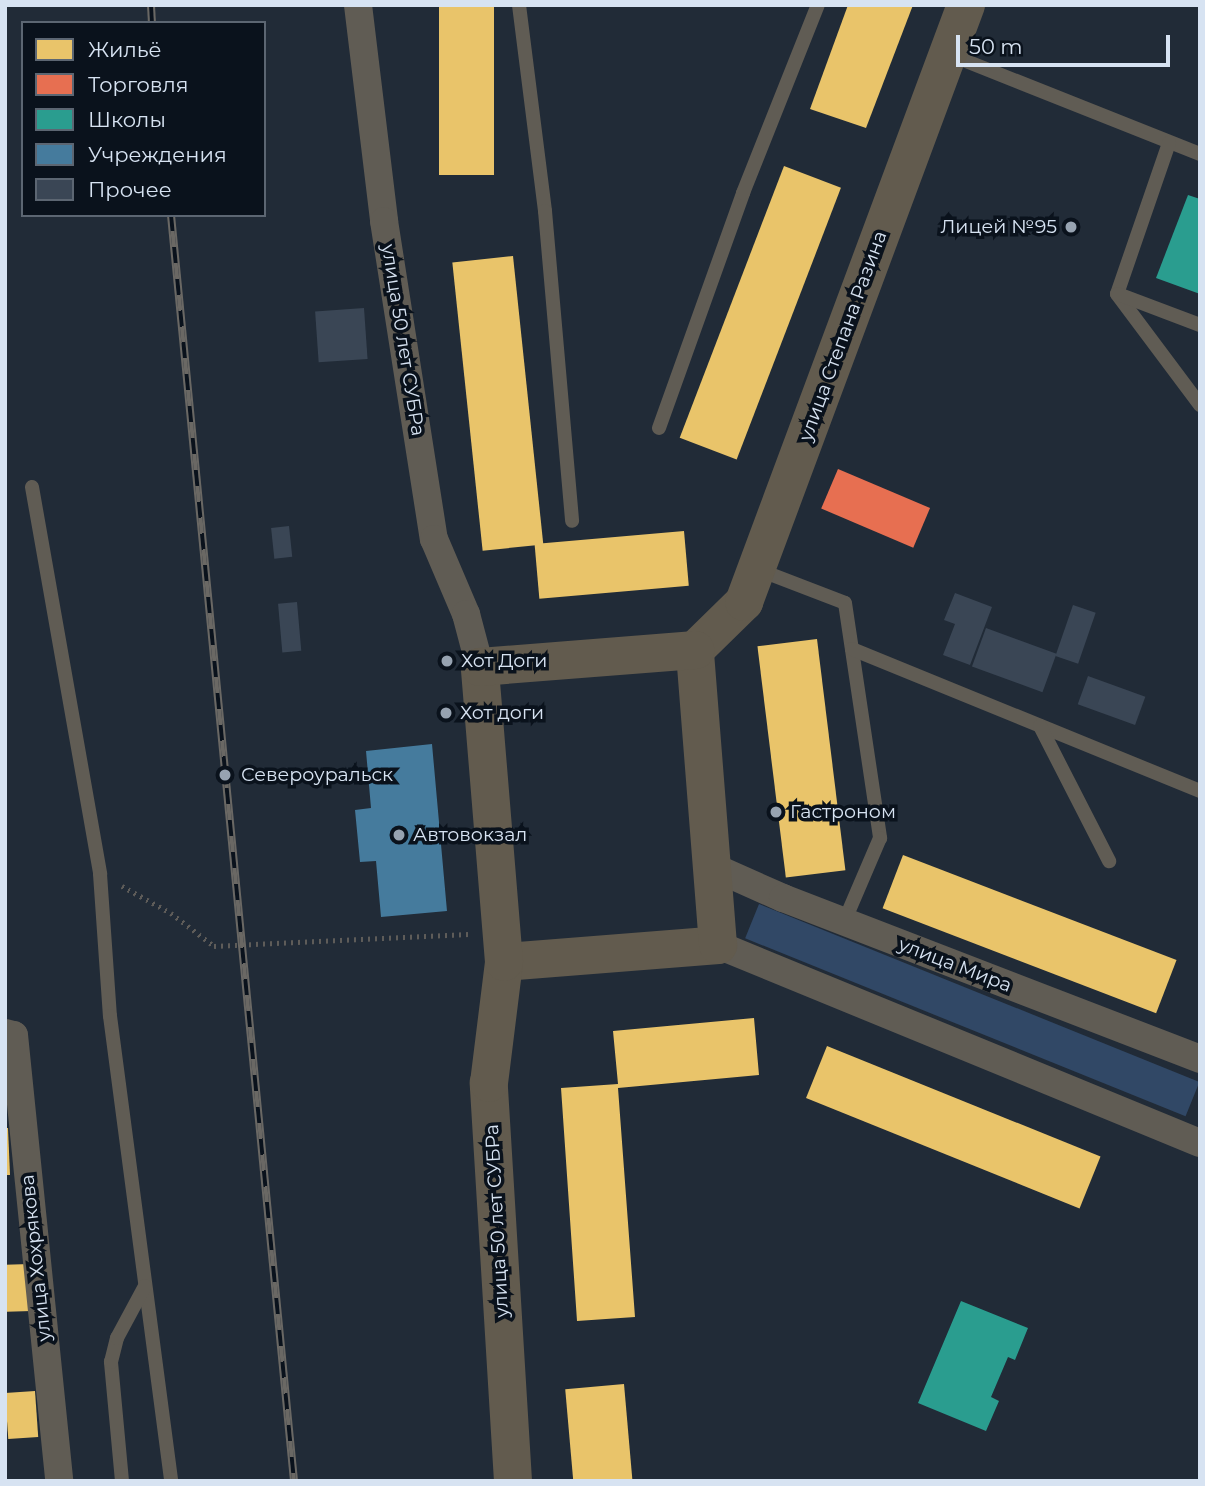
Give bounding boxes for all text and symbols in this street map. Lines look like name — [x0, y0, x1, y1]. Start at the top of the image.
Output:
legend — [21, 21, 266, 217]
scale bar — [960, 21, 1174, 65]
text: 50 m — [969, 34, 1023, 59]
text: Жильё — [88, 37, 162, 62]
text: Торговля — [88, 72, 189, 97]
text: Школы — [88, 107, 166, 132]
text: Учреждения — [88, 142, 227, 167]
text: Прочее — [88, 177, 172, 202]
place label: Лицей №95 — [940, 216, 1057, 238]
marker: Лицей №95 — [1063, 219, 1079, 235]
street label: улица Степана Разина — [794, 228, 892, 444]
street label: улица 50 лет СУБРа — [377, 242, 429, 438]
place label: Хот Доги — [461, 650, 547, 672]
marker: Хот Доги — [439, 653, 455, 669]
place label: Хот доги — [460, 702, 544, 724]
marker: Хот доги — [438, 705, 454, 721]
place label: Североуральск — [241, 764, 393, 786]
marker: Североуральск — [215, 765, 235, 785]
place label: Гастроном — [790, 801, 896, 823]
marker: Гастроном — [768, 804, 784, 820]
place label: Автовокзал — [413, 824, 527, 846]
marker: Автовокзал — [391, 827, 407, 843]
street label: улица Мира — [895, 933, 1015, 997]
street label: улица 50 лет СУБРа — [481, 1124, 513, 1318]
street label: улица Хохрякова — [16, 1174, 56, 1342]

